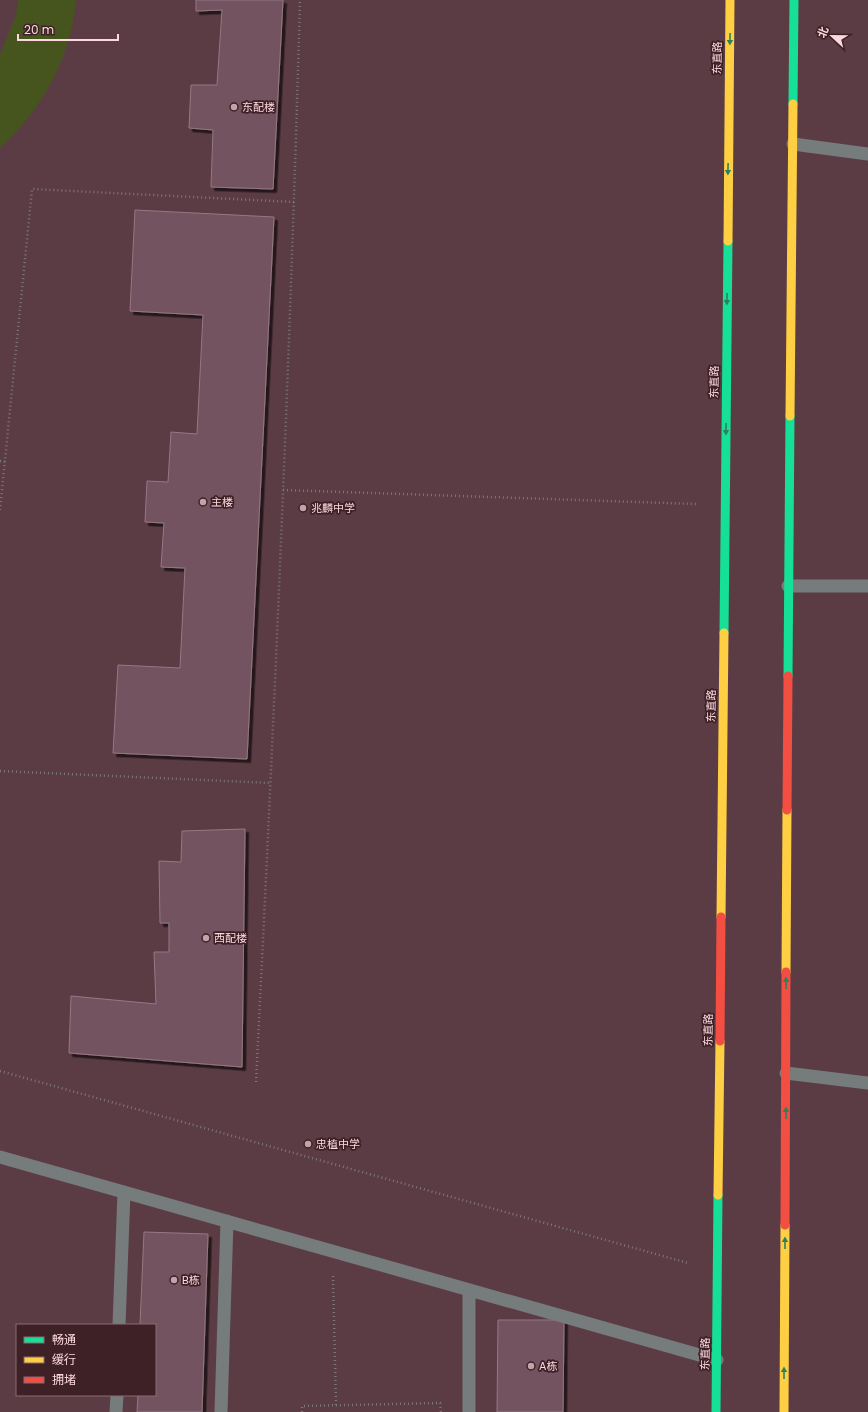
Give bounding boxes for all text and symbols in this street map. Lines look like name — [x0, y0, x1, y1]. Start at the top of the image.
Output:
scale bar — [18, 16, 118, 42]
north arrow — [812, 16, 852, 56]
text: 20 m — [24, 21, 54, 38]
text: 北 — [813, 24, 832, 40]
one-way arrow — [726, 33, 733, 45]
street label: 东直路 — [709, 41, 725, 75]
place label: 东配楼 — [242, 99, 275, 115]
marker: 东配楼 — [229, 102, 239, 112]
one-way arrow — [725, 163, 731, 176]
one-way arrow — [724, 293, 730, 306]
street label: 东直路 — [706, 365, 722, 399]
one-way arrow — [723, 423, 729, 436]
place label: 主楼 — [211, 494, 233, 510]
marker: 主楼 — [198, 497, 208, 507]
place label: 兆麟中学 — [311, 500, 355, 516]
marker: 兆麟中学 — [298, 503, 308, 513]
street label: 东直路 — [703, 689, 719, 723]
place label: 西配楼 — [214, 930, 247, 946]
marker: 西配楼 — [201, 933, 211, 943]
one-way arrow — [783, 976, 789, 989]
street label: 东直路 — [700, 1013, 716, 1047]
one-way arrow — [783, 1106, 789, 1119]
place label: 忠植中学 — [316, 1136, 360, 1152]
marker: 忠植中学 — [303, 1139, 313, 1149]
one-way arrow — [782, 1236, 788, 1249]
place label: B栋 — [182, 1272, 200, 1288]
marker: B栋 — [169, 1275, 179, 1285]
legend — [16, 1324, 156, 1396]
text: 畅通 — [52, 1331, 76, 1348]
street label: 东直路 — [697, 1337, 713, 1371]
text: 缓行 — [52, 1351, 76, 1368]
place label: A栋 — [539, 1358, 557, 1374]
marker: A栋 — [526, 1361, 536, 1371]
one-way arrow — [781, 1366, 787, 1379]
text: 拥堵 — [52, 1371, 76, 1388]

